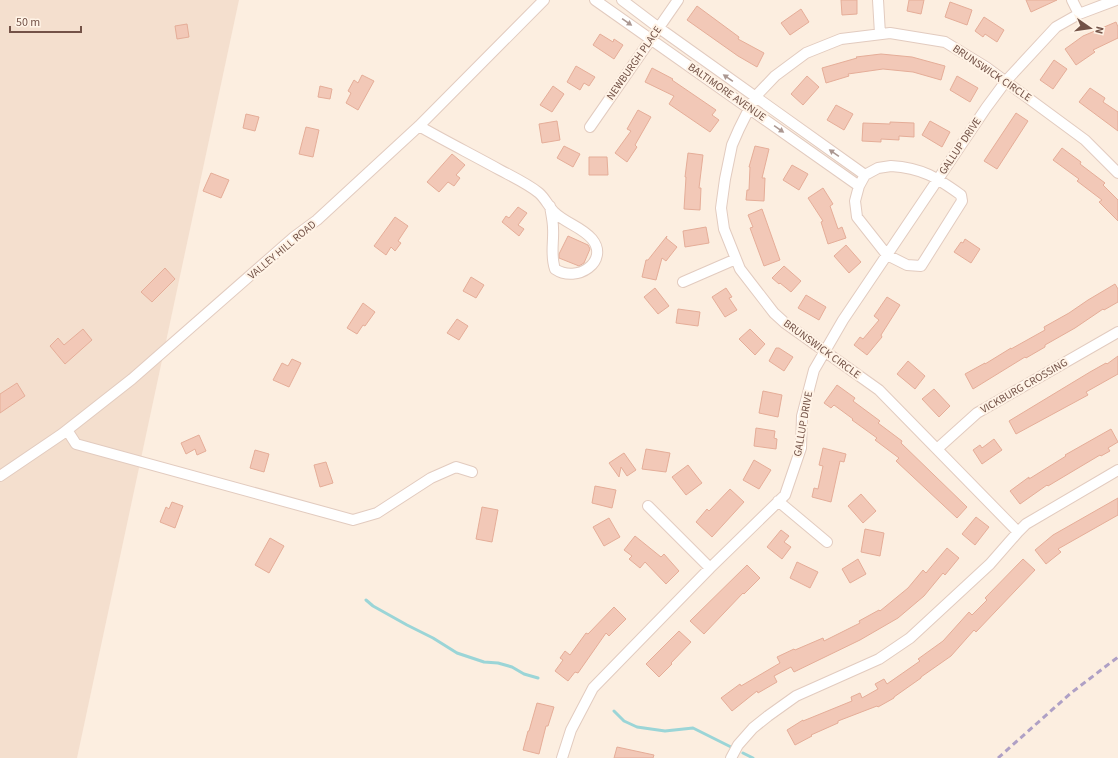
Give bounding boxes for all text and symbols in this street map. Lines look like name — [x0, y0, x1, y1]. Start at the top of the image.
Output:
scale bar — [10, 8, 81, 34]
north arrow — [1070, 8, 1110, 48]
text: 50 m — [16, 14, 40, 31]
one-way arrow — [622, 18, 632, 26]
street label: NEWBURGH PLACE — [603, 23, 665, 103]
text: N — [1091, 25, 1107, 35]
street label: BRUNSWICK CIRCLE — [950, 41, 1035, 105]
street label: BALTIMORE AVENUE — [685, 59, 769, 125]
one-way arrow — [722, 74, 733, 82]
street label: GALLUP DRIVE — [935, 114, 985, 178]
one-way arrow — [774, 125, 785, 133]
one-way arrow — [828, 149, 839, 157]
street label: VALLEY HILL ROAD — [245, 217, 319, 283]
street label: BRUNSWICK CIRCLE — [780, 316, 864, 382]
street label: VICKBURG CROSSING — [978, 355, 1070, 417]
street label: GALLUP DRIVE — [790, 390, 816, 458]

